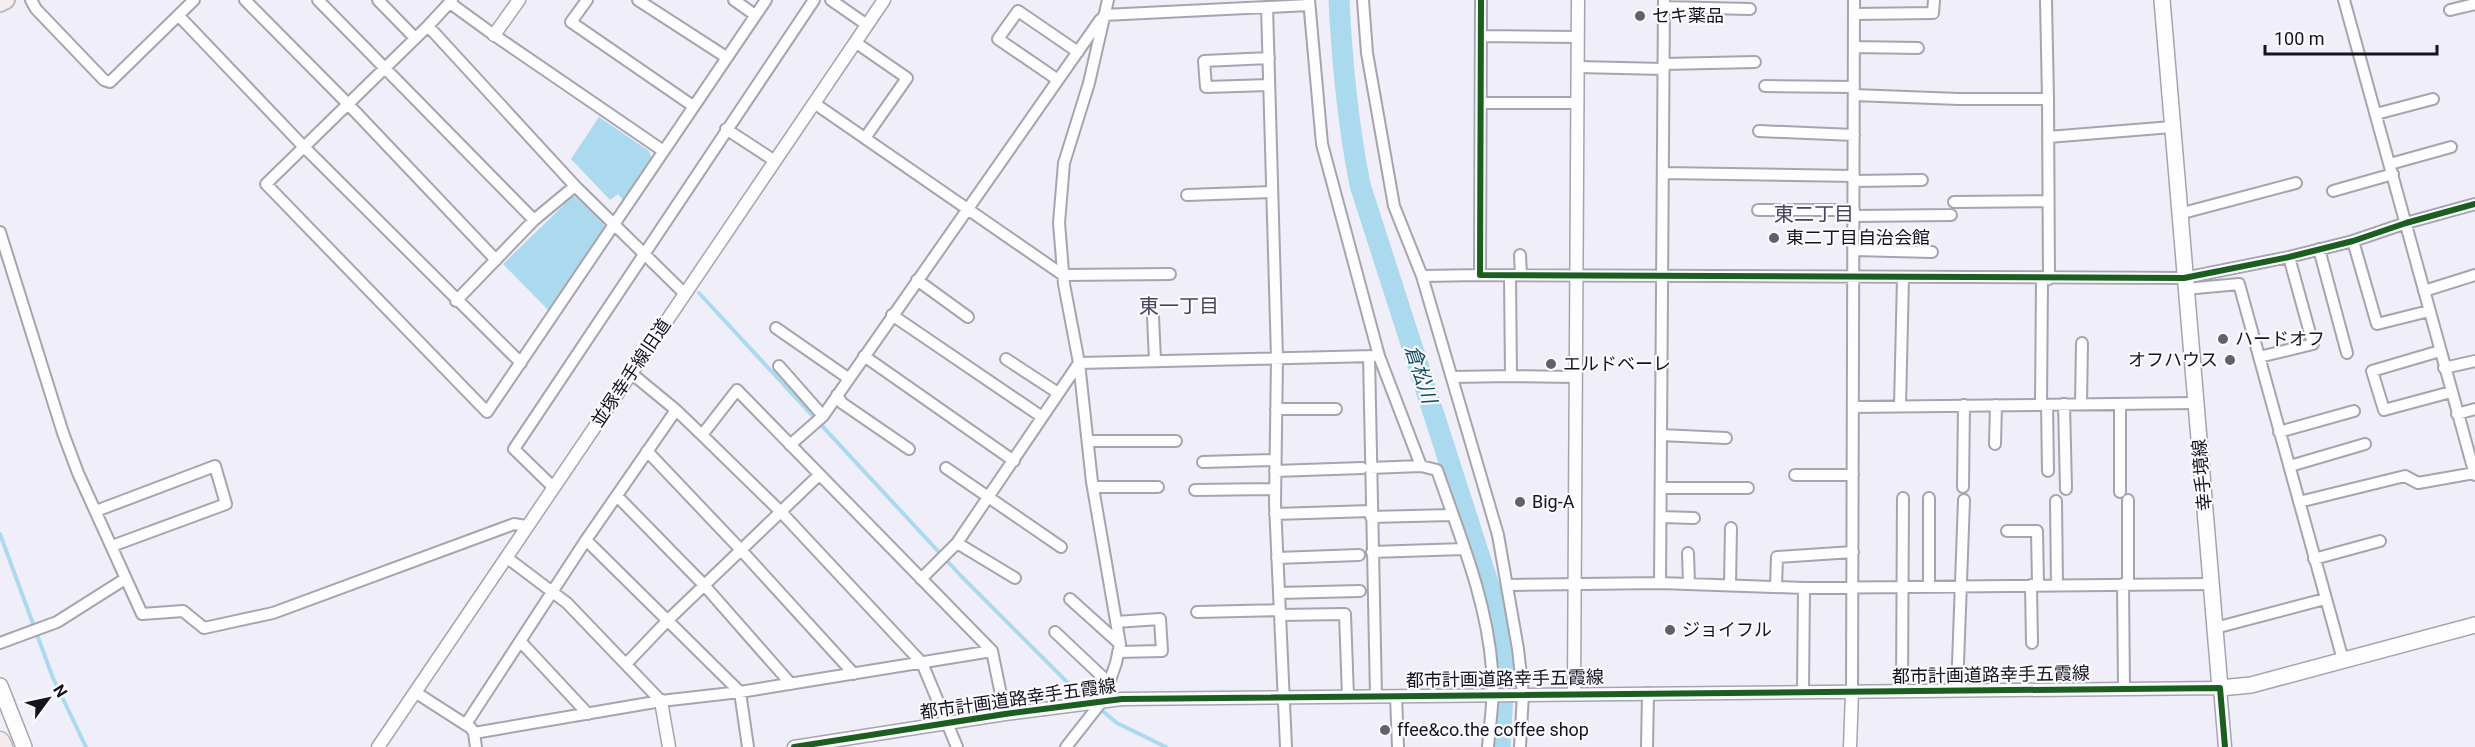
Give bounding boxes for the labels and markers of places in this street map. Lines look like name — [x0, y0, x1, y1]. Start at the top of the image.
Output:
place label: セキ薬品 — [1652, 5, 1724, 26]
marker: セキ薬品 — [1633, 9, 1647, 23]
place label: 東二丁目自治会館 — [1786, 227, 1930, 248]
marker: 東二丁目自治会館 — [1767, 231, 1781, 245]
place label: ハードオフ — [2235, 328, 2325, 349]
marker: ハードオフ — [2216, 332, 2230, 346]
place label: オフハウス — [2128, 349, 2218, 370]
place label: エルドベーレ — [1563, 353, 1671, 374]
marker: オフハウス — [2223, 353, 2237, 367]
marker: エルドベーレ — [1544, 357, 1558, 371]
place label: Big-A — [1532, 491, 1575, 512]
marker: Big-A — [1513, 495, 1527, 509]
place label: ジョイフル — [1682, 619, 1772, 640]
marker: ジョイフル — [1663, 623, 1677, 637]
place label: ffee&co.the coffee shop — [1397, 719, 1589, 740]
marker: ffee&co.the coffee shop — [1378, 723, 1392, 737]

